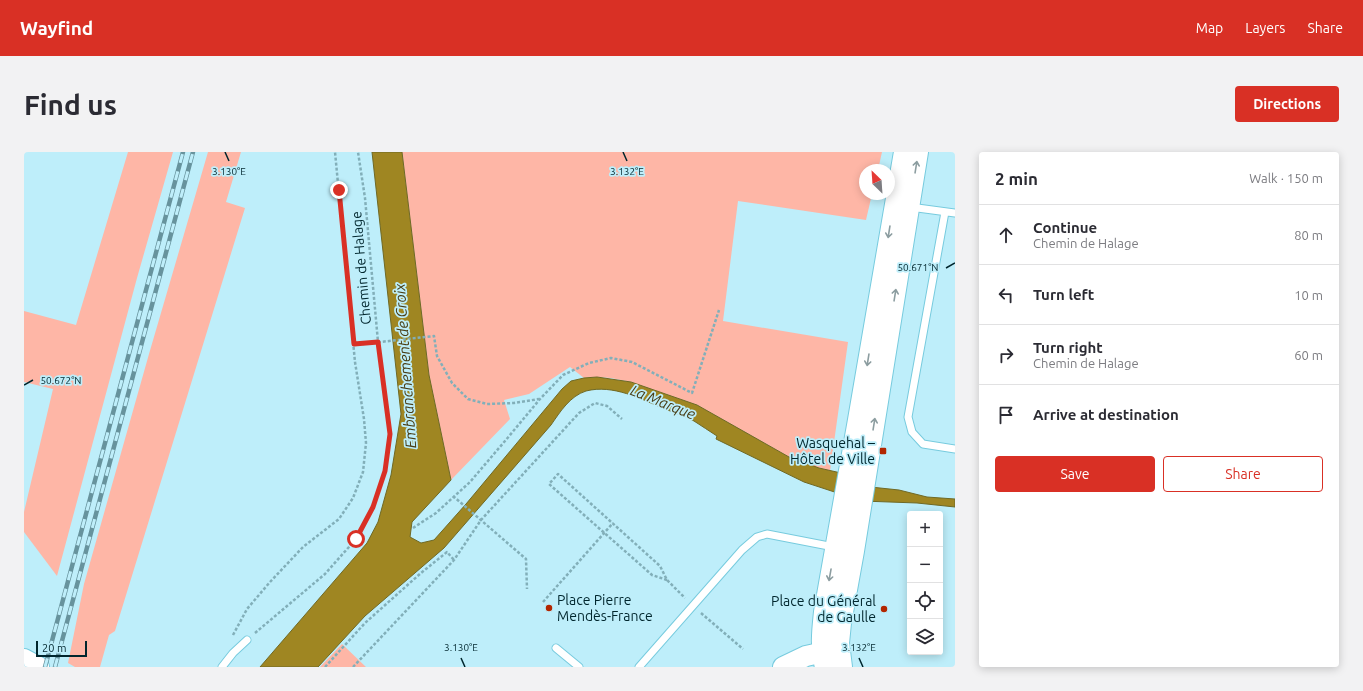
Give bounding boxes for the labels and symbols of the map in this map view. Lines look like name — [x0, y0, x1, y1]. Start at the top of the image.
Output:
one-way arrow — [912, 161, 920, 174]
north arrow — [859, 164, 895, 200]
text: 3.130°E — [212, 166, 246, 177]
text: 3.132°E — [610, 166, 644, 177]
route end — [330, 181, 348, 199]
street label: Chemin de Halage — [348, 211, 374, 325]
one-way arrow — [885, 225, 893, 238]
text: 50.671°N — [897, 262, 939, 273]
water label: Embranchement de Croix — [391, 282, 419, 449]
one-way arrow — [891, 289, 899, 302]
one-way arrow — [864, 353, 872, 366]
text: 50.672°N — [40, 375, 82, 386]
water label: La Marque — [628, 381, 698, 423]
one-way arrow — [870, 417, 878, 430]
place label: Wasquehal – Hôtel de Ville — [790, 435, 875, 467]
marker: Wasquehal – Hôtel de Ville — [878, 446, 888, 456]
route start — [347, 530, 365, 548]
one-way arrow — [826, 568, 834, 581]
place label: Place Pierre Mendès-France — [557, 592, 653, 624]
place label: Place du Général de Gaulle — [771, 593, 876, 625]
marker: Place Pierre Mendès-France — [544, 603, 554, 613]
marker: Place du Général de Gaulle — [879, 604, 889, 614]
scale bar — [36, 639, 87, 658]
text: 3.130°E — [444, 642, 478, 653]
text: 3.132°E — [842, 642, 876, 653]

